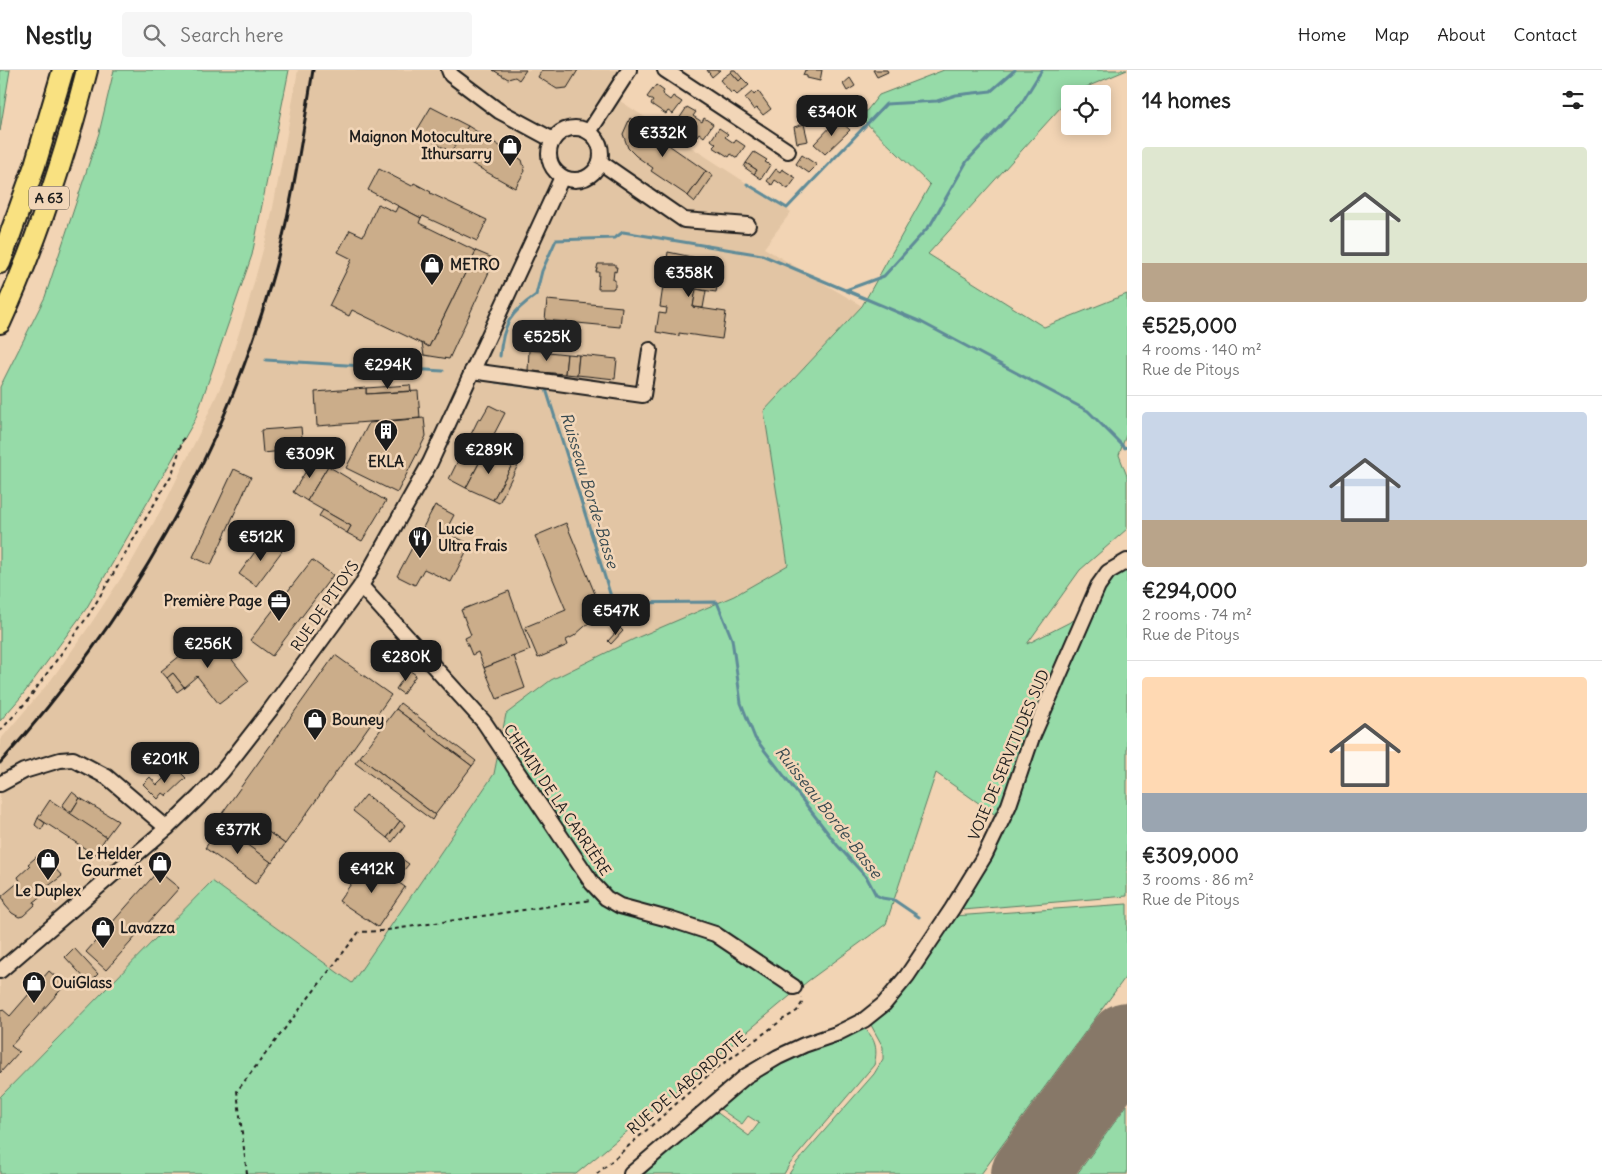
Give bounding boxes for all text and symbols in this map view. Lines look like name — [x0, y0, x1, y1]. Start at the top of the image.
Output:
search box — [122, 12, 472, 57]
text: Nestly — [25, 20, 92, 50]
icon: search — [140, 21, 168, 49]
text: Search here — [180, 23, 283, 47]
text: Home — [1298, 23, 1346, 46]
text: Map — [1374, 23, 1409, 46]
text: About — [1437, 23, 1485, 46]
text: Contact — [1513, 23, 1577, 46]
map controls — [1061, 85, 1111, 135]
button: locate — [1061, 85, 1111, 135]
icon: filters — [1559, 86, 1587, 114]
text: 14 homes — [1142, 87, 1231, 114]
pin: €340K — [797, 94, 867, 137]
text: €340K — [807, 101, 857, 121]
pin: €332K — [628, 116, 698, 158]
text: €332K — [639, 122, 687, 142]
place label: Maignon Motoculture Ithursarry — [349, 127, 492, 164]
shop icon: Maignon Motoculture Ithursarry — [497, 133, 523, 167]
icon: home — [1320, 179, 1410, 269]
road number: A 63 — [29, 186, 69, 210]
shop icon: METRO — [419, 252, 445, 286]
place label: METRO — [450, 255, 500, 274]
pin: €358K — [654, 256, 724, 298]
text: €358K — [665, 262, 713, 282]
text: €525,000 — [1142, 312, 1237, 339]
pin: €525K — [512, 320, 582, 362]
text: €525K — [523, 326, 571, 346]
text: 4 rooms · 140 m² — [1142, 339, 1262, 359]
pin: €294K — [353, 348, 423, 390]
text: €294K — [364, 354, 412, 374]
text: Rue de Pitoys — [1142, 359, 1240, 379]
water label: Ruisseau Borde-Basse — [557, 410, 624, 572]
building icon: EKLA — [373, 418, 399, 452]
pin: €289K — [454, 432, 524, 475]
pin: €309K — [275, 436, 345, 479]
text: €289K — [465, 439, 513, 459]
text: €309K — [286, 443, 335, 463]
icon: home — [1320, 445, 1410, 535]
place label: EKLA — [368, 452, 404, 471]
place label: Lucie Ultra Frais — [438, 519, 507, 555]
pin: €512K — [226, 520, 296, 562]
restaurant icon: Lucie Ultra Frais — [407, 525, 433, 559]
text: €512K — [239, 526, 283, 546]
street label: RUE DE PITOYS — [286, 557, 363, 655]
text: €294,000 — [1142, 577, 1237, 604]
office icon: Première Page — [266, 588, 292, 622]
place label: Première Page — [164, 591, 262, 611]
pin: €547K — [581, 594, 651, 636]
text: €547K — [593, 600, 639, 620]
text: 2 rooms · 74 m² — [1142, 604, 1252, 624]
text: Rue de Pitoys — [1142, 624, 1240, 644]
pin: €256K — [173, 626, 243, 669]
text: €256K — [184, 633, 232, 653]
pin: €280K — [371, 640, 441, 682]
text: €280K — [382, 646, 430, 666]
street label: VOIE DE SERVITUDES SUD — [964, 666, 1053, 843]
shop icon: Bouney — [302, 707, 328, 741]
place label: Bouney — [332, 710, 384, 730]
icon: home — [1320, 710, 1410, 800]
street label: CHEMIN DE LA CARRIÈRE — [500, 720, 615, 879]
pin: €201K — [130, 742, 200, 784]
water label: Ruisseau Borde-Basse — [771, 742, 888, 883]
text: €201K — [142, 748, 188, 768]
pin: €377K — [203, 812, 273, 855]
text: €377K — [216, 819, 260, 839]
text: €309,000 — [1142, 842, 1239, 869]
place label: Le Helder Gourmet — [78, 844, 143, 880]
shop icon: Le Duplex — [35, 847, 61, 881]
shop icon: Le Helder Gourmet — [147, 850, 173, 884]
pin: €412K — [337, 852, 407, 894]
text: €412K — [350, 858, 394, 878]
text: 3 rooms · 86 m² — [1142, 869, 1254, 889]
place label: Le Duplex — [15, 881, 82, 901]
text: Rue de Pitoys — [1142, 889, 1240, 909]
shop icon: Lavazza — [90, 915, 116, 949]
place label: Lavazza — [120, 918, 176, 937]
shop icon: OuiGlass — [21, 970, 47, 1004]
place label: OuiGlass — [52, 973, 112, 992]
street label: RUE DE LABORDOTTE — [623, 1027, 750, 1138]

